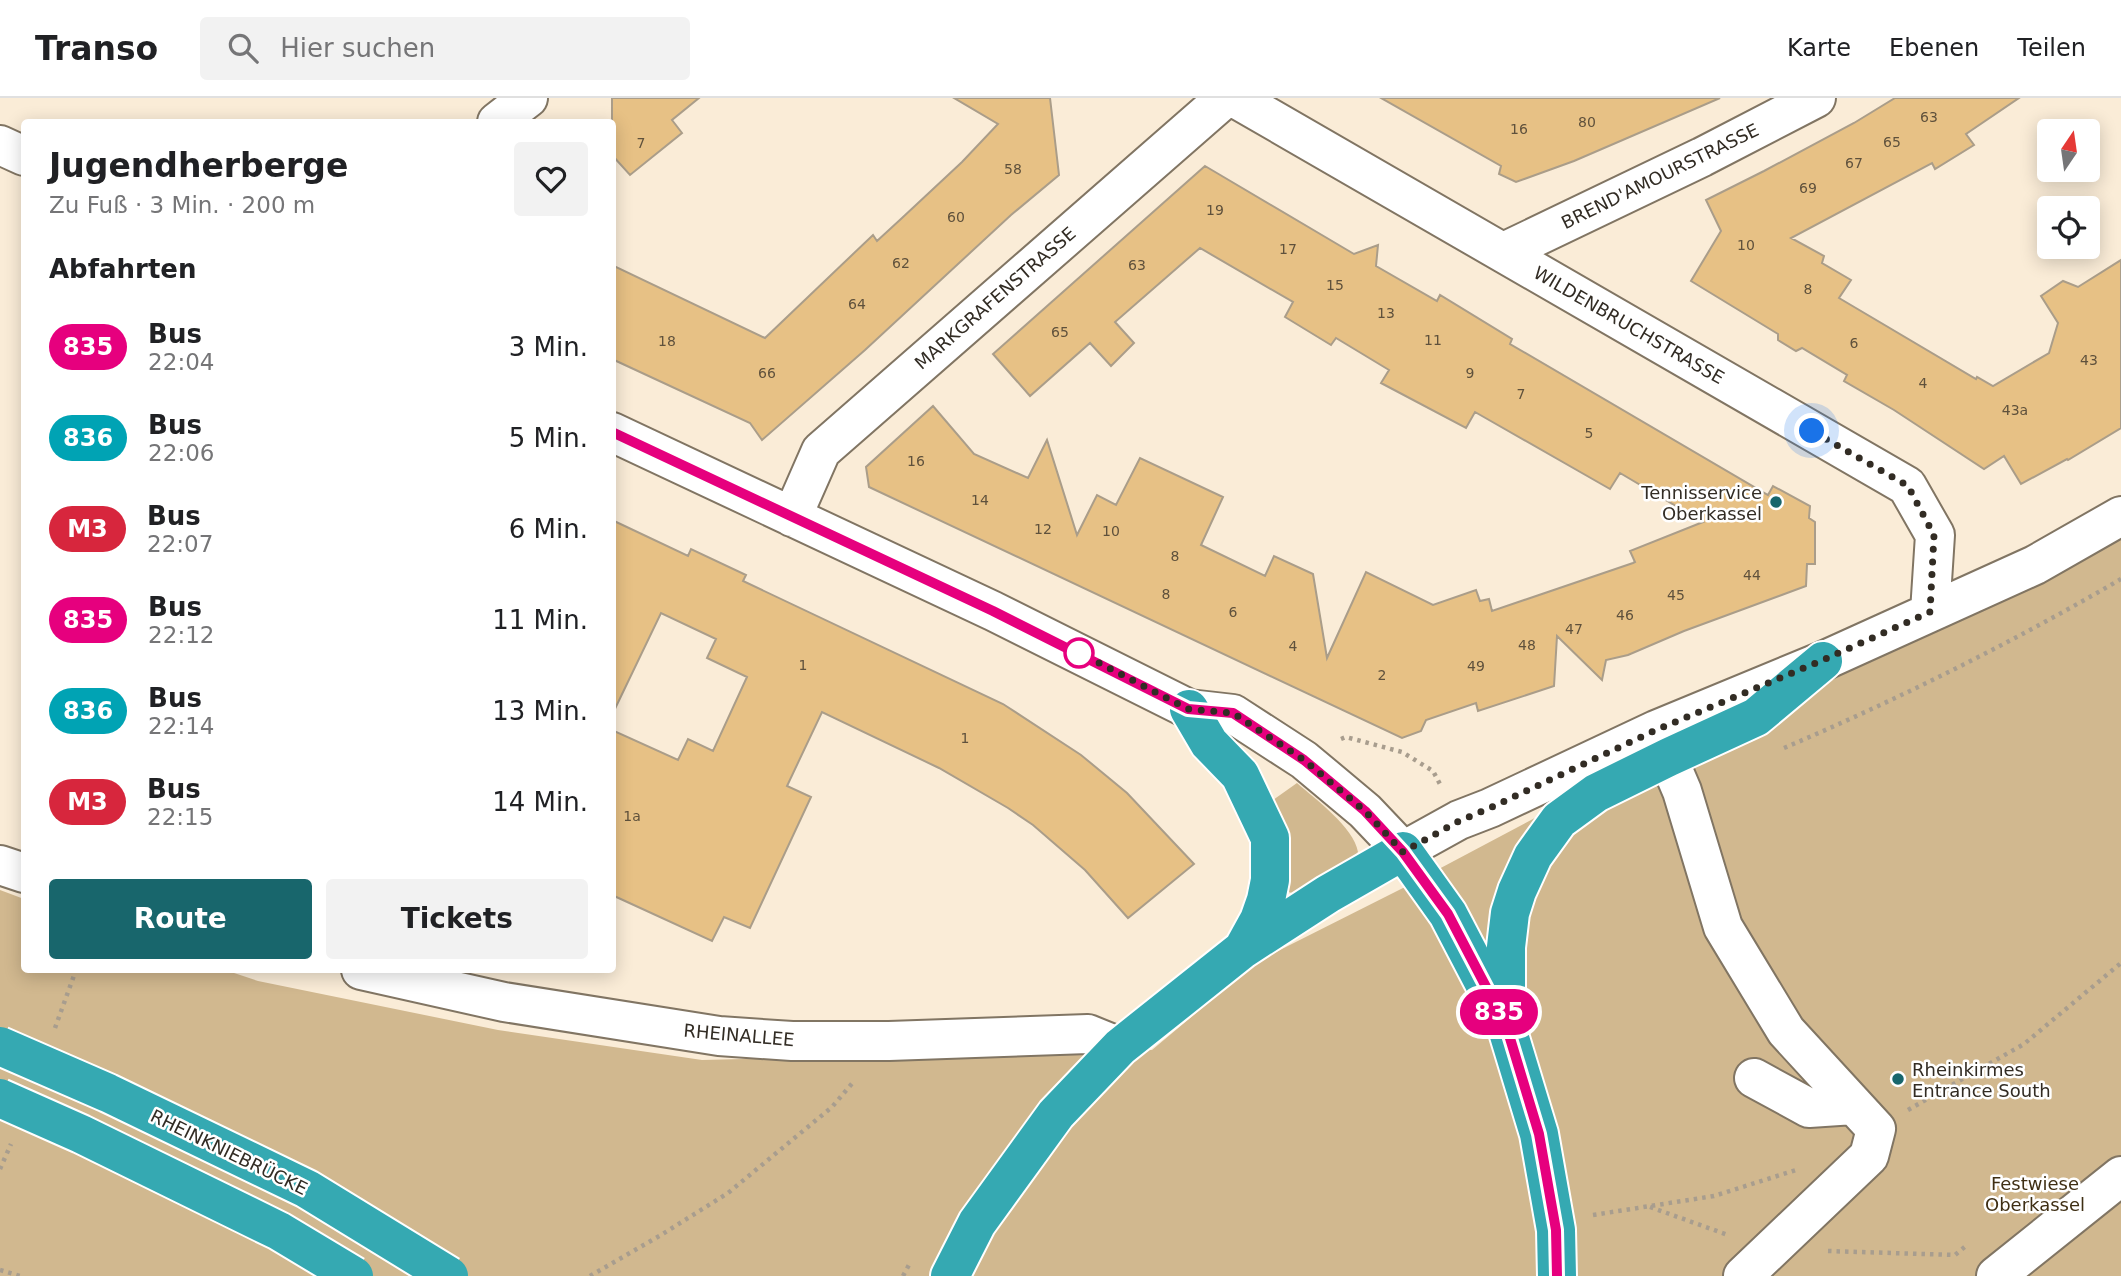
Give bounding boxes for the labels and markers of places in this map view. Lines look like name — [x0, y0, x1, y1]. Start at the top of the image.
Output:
place label: Tennisservice Oberkassel — [1640, 482, 1762, 524]
marker: Tennisservice Oberkassel — [1768, 494, 1784, 510]
unlabelled marker — [1064, 638, 1094, 668]
place label: Rheinkirmes Entrance South — [1912, 1059, 2051, 1101]
marker: Rheinkirmes Entrance South — [1890, 1071, 1906, 1087]

